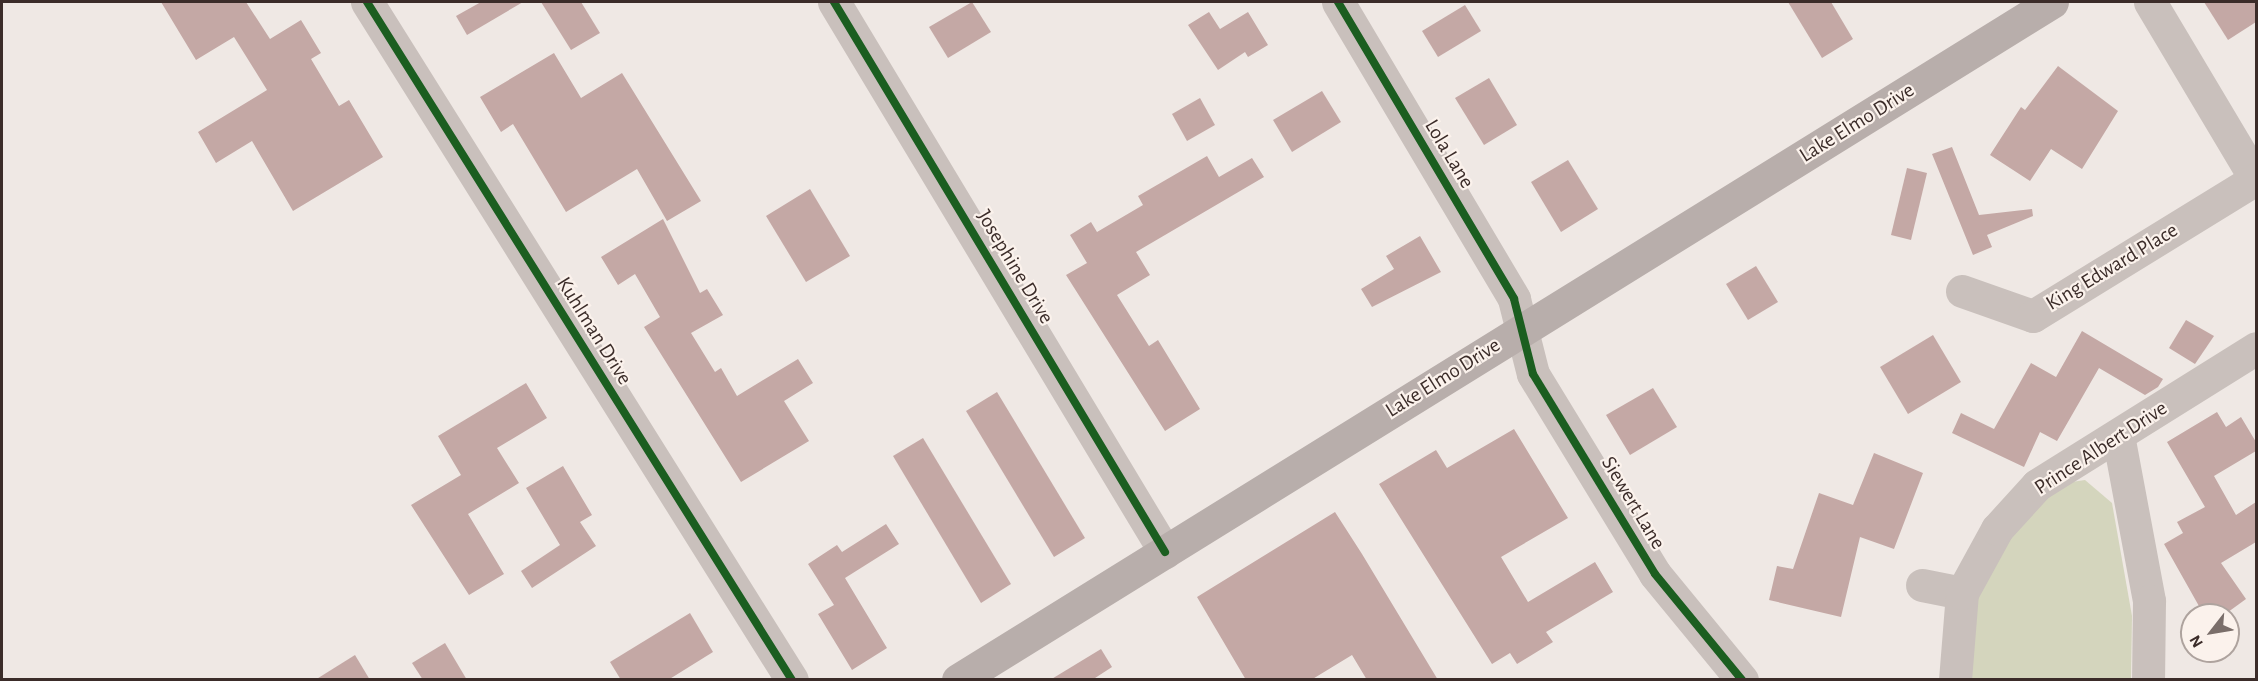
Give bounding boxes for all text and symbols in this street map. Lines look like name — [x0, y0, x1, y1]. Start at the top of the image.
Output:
street label: Lake Elmo Drive — [1795, 78, 1919, 168]
street label: Lola Lane — [1419, 115, 1479, 193]
street label: Josephine Drive — [971, 206, 1059, 328]
street label: King Edward Place — [2041, 218, 2183, 316]
street label: Kuhlman Drive — [551, 272, 637, 390]
street label: Lake Elmo Drive — [1381, 333, 1505, 423]
street label: Prince Albert Drive — [2030, 396, 2172, 500]
street label: Siewert Lane — [1595, 452, 1671, 554]
north arrow — [2180, 603, 2240, 663]
text: N — [2187, 632, 2206, 650]

